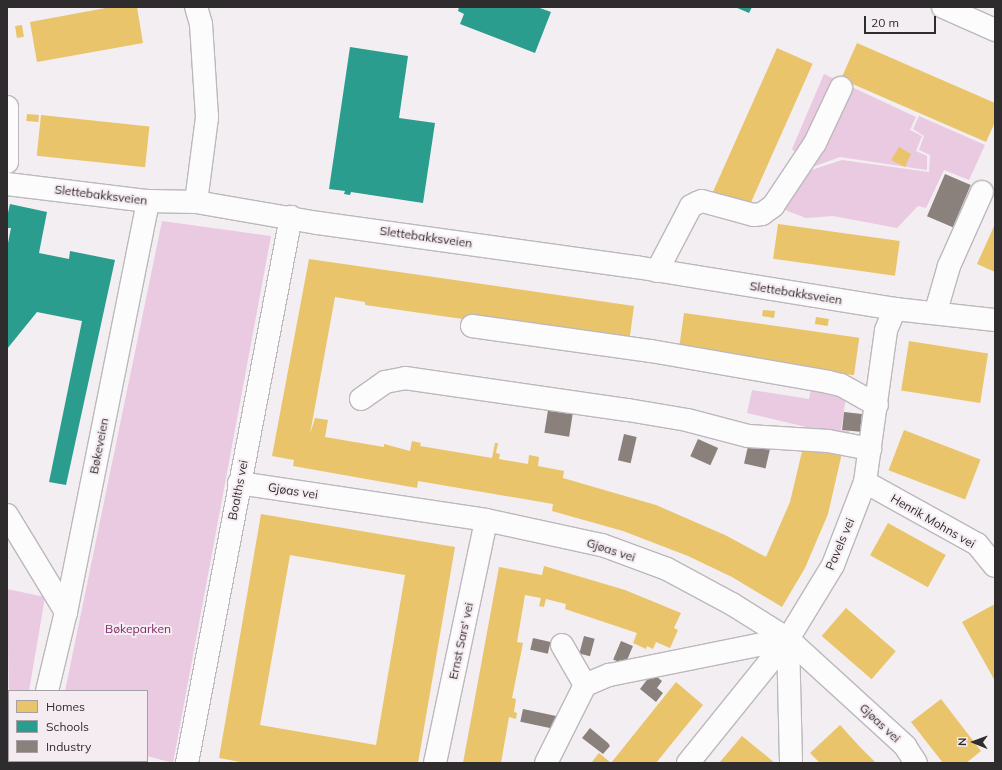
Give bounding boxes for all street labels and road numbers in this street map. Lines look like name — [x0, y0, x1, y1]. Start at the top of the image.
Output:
street label: Slettebakksveien — [54, 182, 148, 208]
street label: Slettebakksveien — [379, 223, 473, 251]
street label: Slettebakksveien — [749, 279, 843, 307]
street label: Bøkeveien — [87, 417, 111, 475]
street label: Boalths vei — [225, 459, 251, 521]
street label: Gjøas vei — [267, 480, 319, 502]
street label: Henrik Mohns vei — [888, 491, 978, 551]
street label: Pavels vei — [823, 516, 857, 572]
street label: Gjøas vei — [585, 535, 637, 565]
street label: Ernst Sars' vei — [446, 601, 476, 681]
street label: Gjøas vei — [857, 701, 903, 745]

